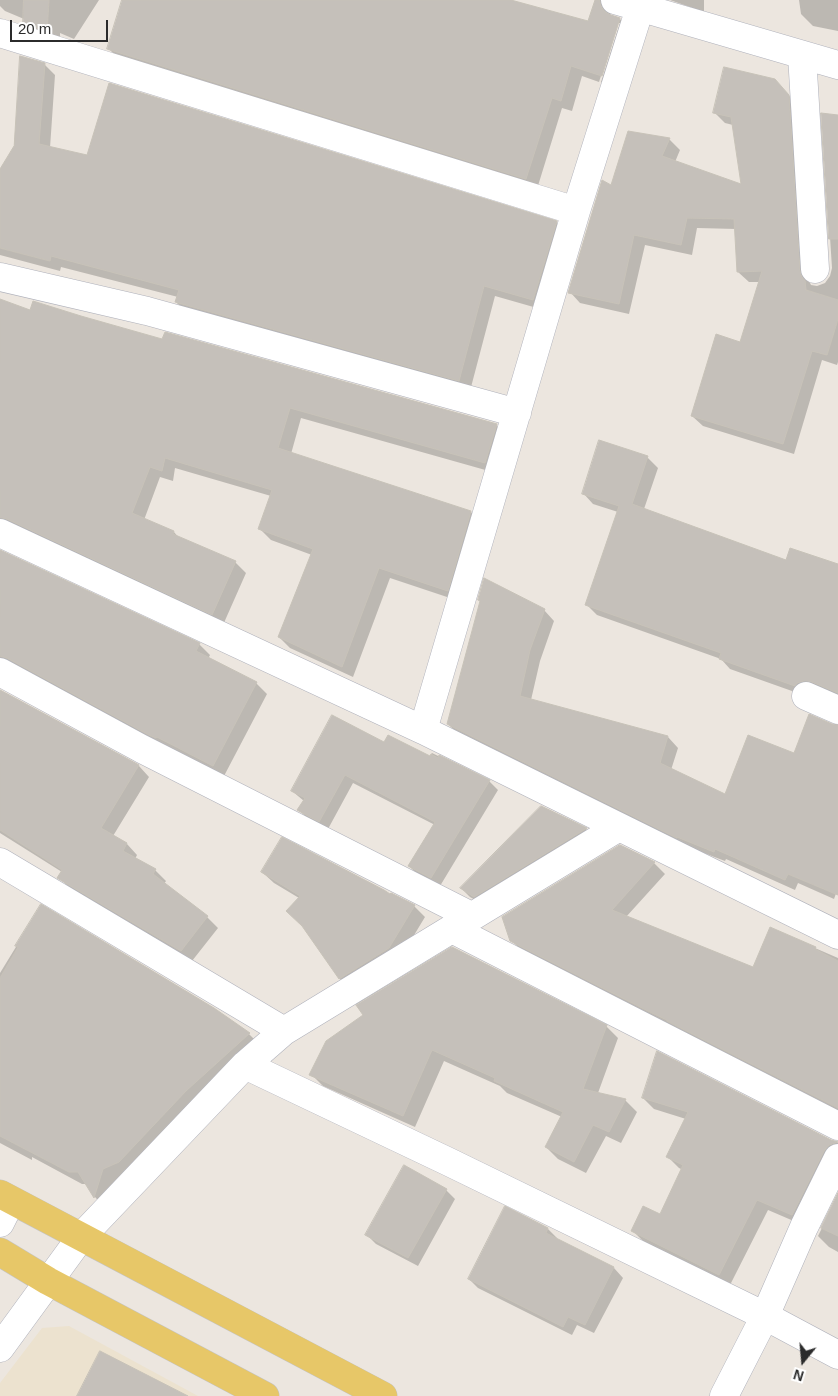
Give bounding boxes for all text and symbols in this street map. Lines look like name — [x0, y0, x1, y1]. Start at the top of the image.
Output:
scale bar — [12, 10, 110, 42]
text: 20 m — [18, 20, 51, 37]
north arrow — [778, 1336, 828, 1386]
text: N — [791, 1366, 806, 1384]

